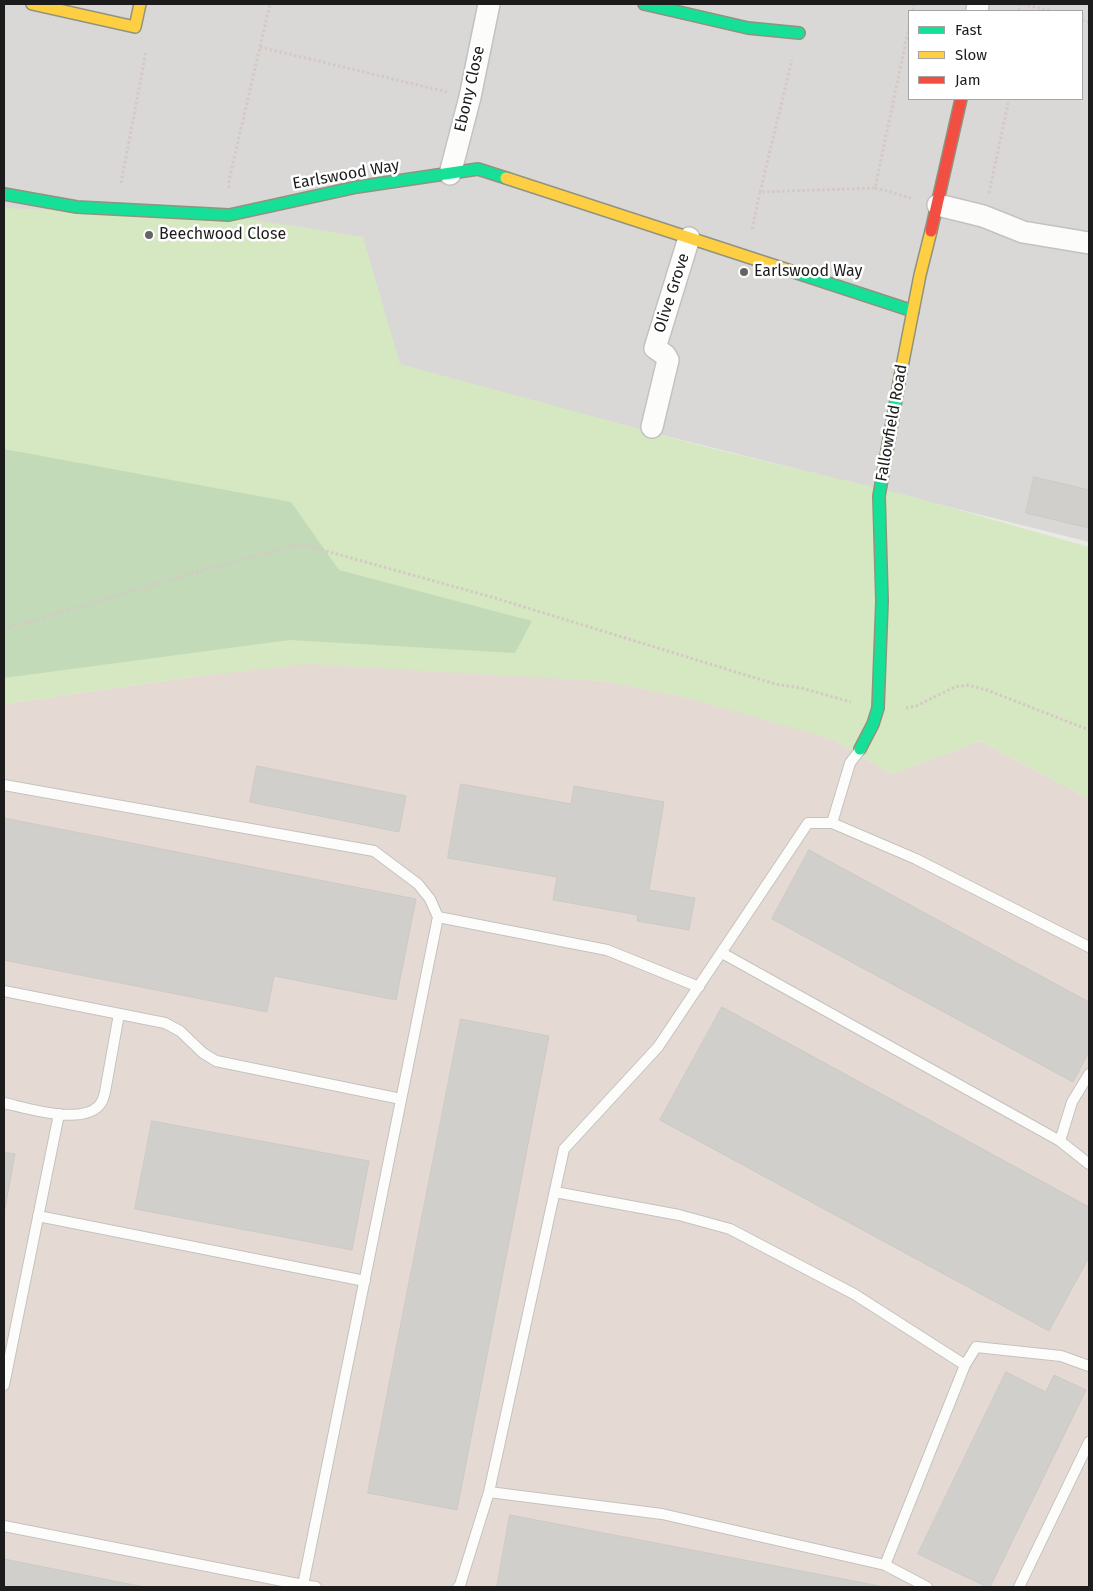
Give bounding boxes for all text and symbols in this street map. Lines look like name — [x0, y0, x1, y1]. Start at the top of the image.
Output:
legend — [908, 10, 1083, 100]
text: Fast — [955, 21, 982, 39]
street label: Ebony Close — [451, 44, 489, 134]
text: Slow — [955, 46, 987, 64]
text: Jam — [955, 71, 981, 89]
street label: Earlswood Way — [291, 156, 401, 194]
place label: Beechwood Close — [159, 225, 286, 245]
marker: Beechwood Close — [143, 229, 155, 241]
street label: Olive Grove — [650, 251, 694, 335]
place label: Earlswood Way — [754, 262, 862, 282]
marker: Earlswood Way — [738, 266, 750, 278]
street label: Fallowfield Road — [872, 363, 912, 483]

